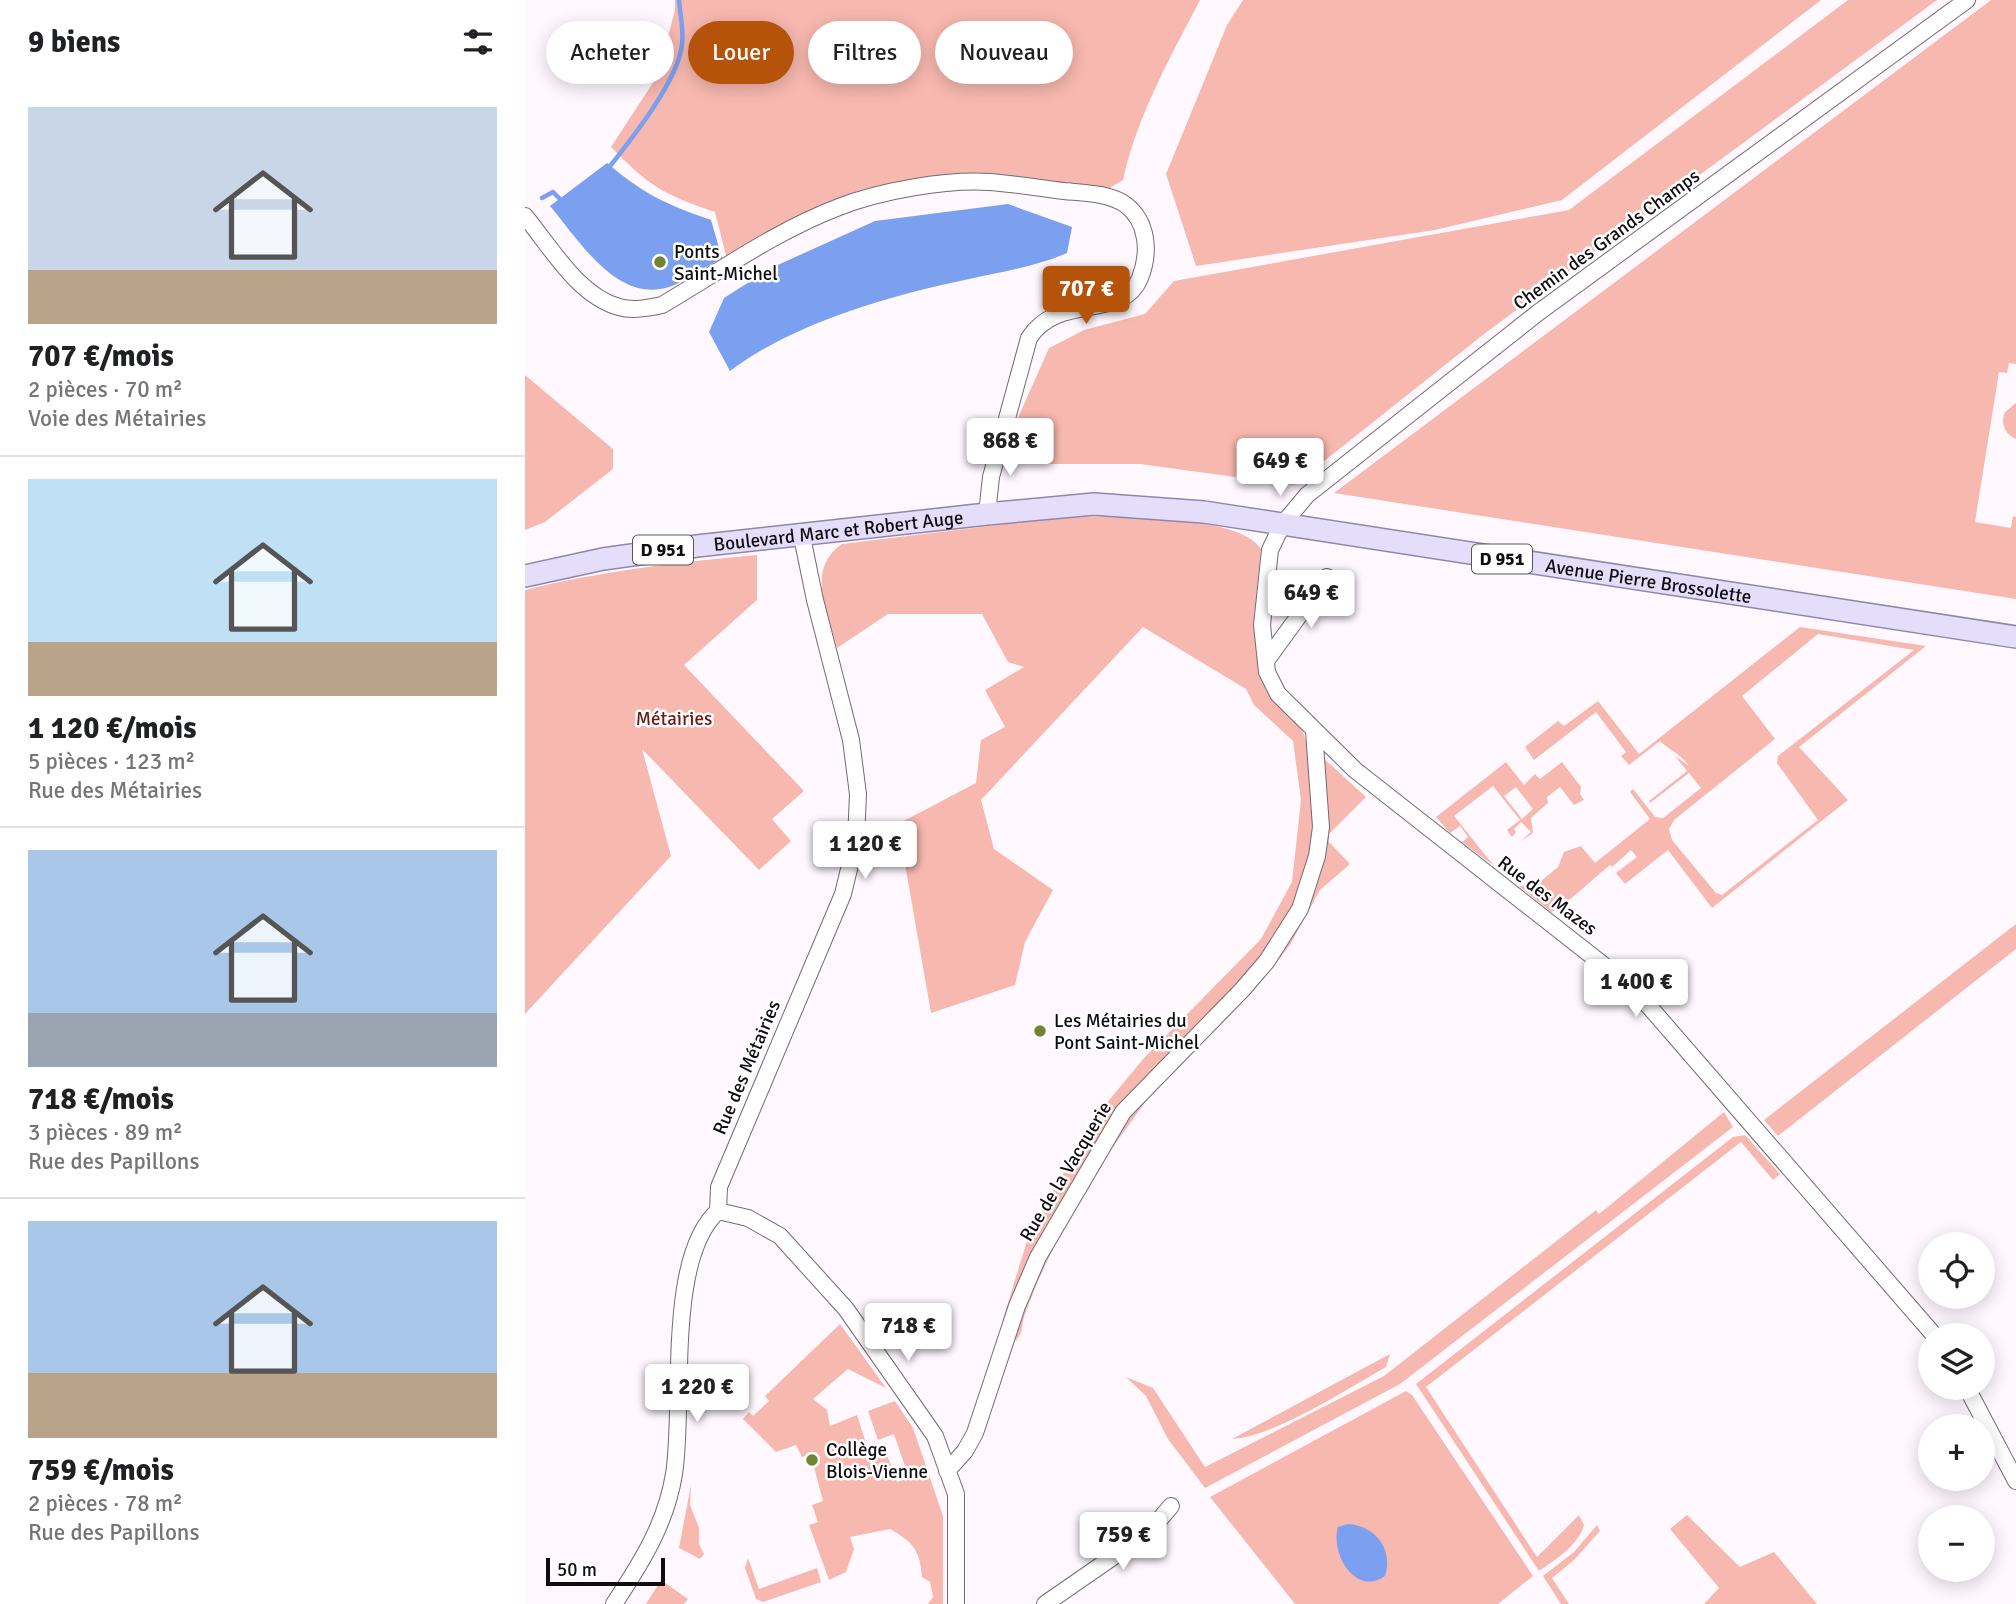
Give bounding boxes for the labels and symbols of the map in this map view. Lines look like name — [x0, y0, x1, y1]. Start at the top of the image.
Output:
street label: Chemin des Grands Champs — [1509, 164, 1705, 316]
place label: Ponts Saint-Michel — [674, 240, 778, 286]
marker: Ponts Saint-Michel — [652, 254, 668, 270]
pin: 707 € — [1037, 266, 1135, 326]
pin: 868 € — [961, 419, 1059, 478]
pin: 649 € — [1231, 438, 1329, 498]
street label: Boulevard Marc et Robert Auge — [712, 506, 965, 557]
road number: D 951 — [633, 536, 693, 564]
road number: D 951 — [1472, 544, 1532, 574]
street label: Avenue Pierre Brossolette — [1544, 554, 1753, 609]
pin: 649 € — [1262, 570, 1360, 630]
park label: Métairies — [636, 707, 712, 731]
pin: 1 120 € — [800, 822, 930, 881]
street label: Rue des Mazes — [1493, 851, 1602, 941]
pin: 1 400 € — [1571, 960, 1701, 1019]
street label: Rue des Métairies — [708, 997, 786, 1138]
place label: Les Métairies du Pont Saint-Michel — [1054, 1009, 1199, 1055]
marker: Les Métairies du Pont Saint-Michel — [1032, 1023, 1048, 1039]
street label: Rue de la Vacquerie — [1015, 1097, 1117, 1246]
pin: 718 € — [859, 1304, 957, 1363]
pin: 1 220 € — [632, 1364, 762, 1424]
place label: Collège Blois-Vienne — [826, 1438, 928, 1484]
marker: Collège Blois-Vienne — [804, 1452, 820, 1468]
pin: 759 € — [1074, 1512, 1172, 1572]
scale bar — [546, 1555, 665, 1587]

